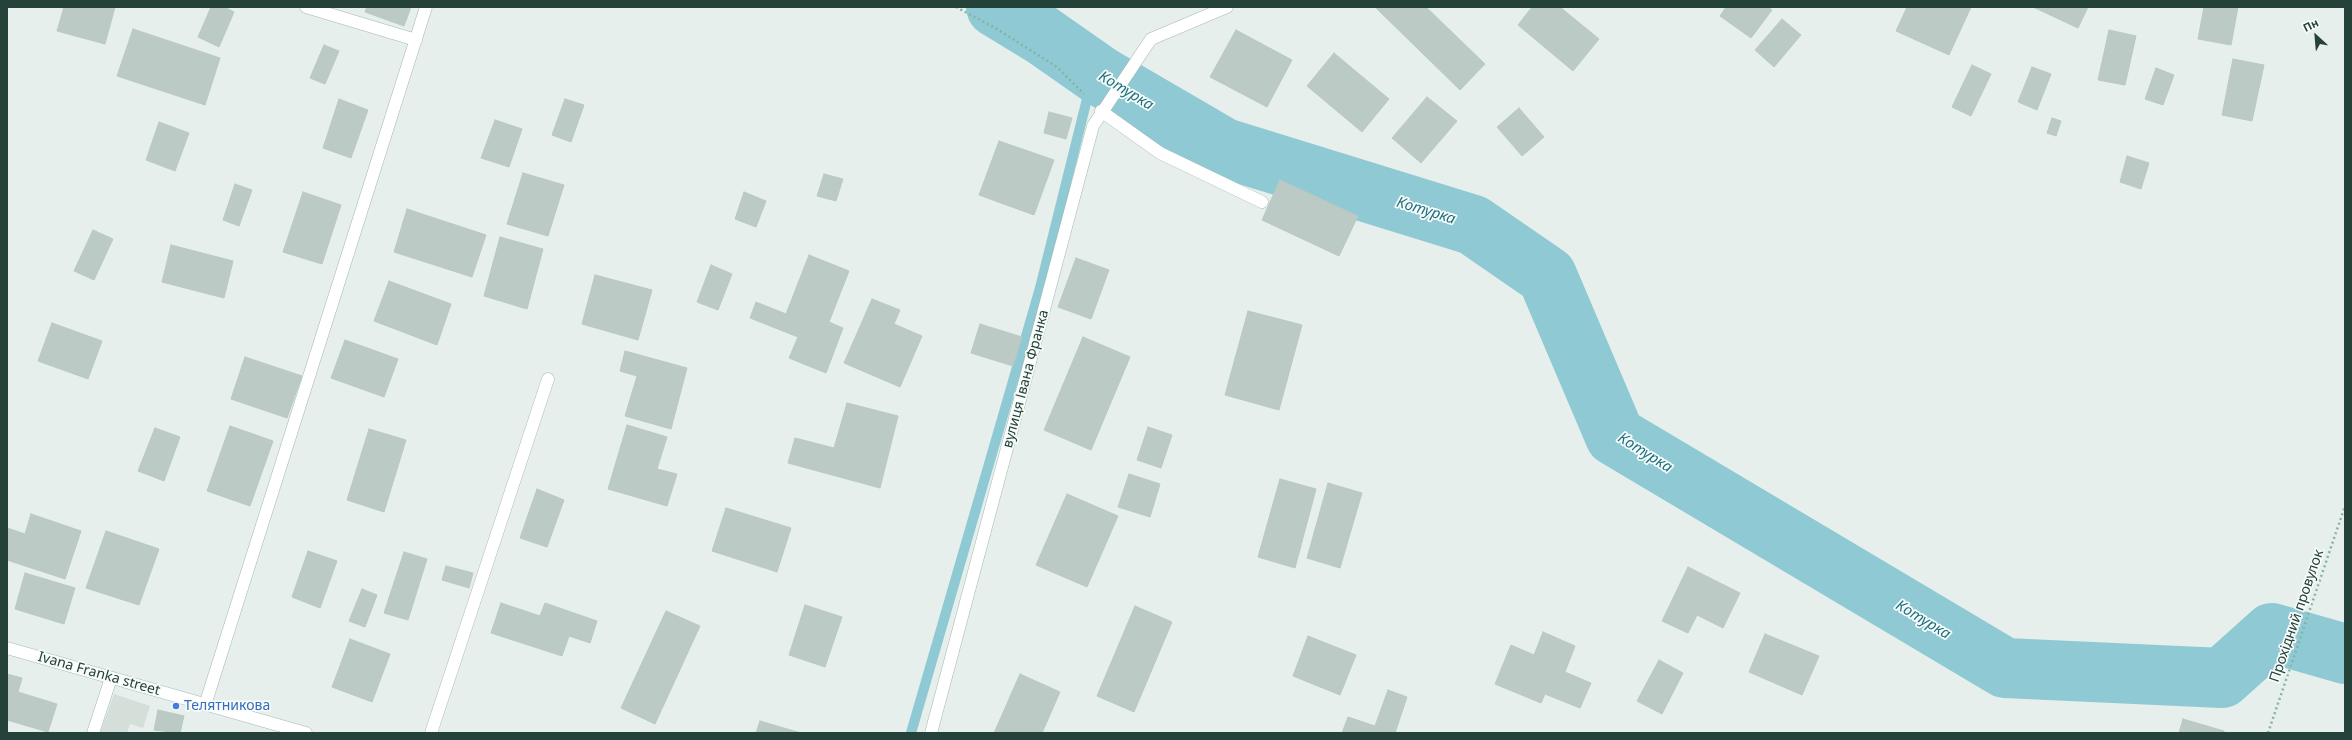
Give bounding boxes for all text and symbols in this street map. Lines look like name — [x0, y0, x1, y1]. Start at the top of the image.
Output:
text: Пн — [2300, 15, 2321, 35]
north arrow — [2296, 16, 2336, 56]
water label: Котурка — [1095, 68, 1157, 114]
water label: Котурка — [1394, 194, 1458, 228]
street label: вулиця Івана Франка — [999, 308, 1053, 450]
water label: Котурка — [1615, 429, 1675, 477]
street label: Прохідний провулок — [2266, 547, 2328, 685]
water label: Котурка — [1892, 597, 1954, 643]
street label: Ivana Franka street — [36, 649, 162, 699]
place label: Телятникова — [184, 698, 270, 714]
marker: Телятникова — [171, 701, 181, 711]

